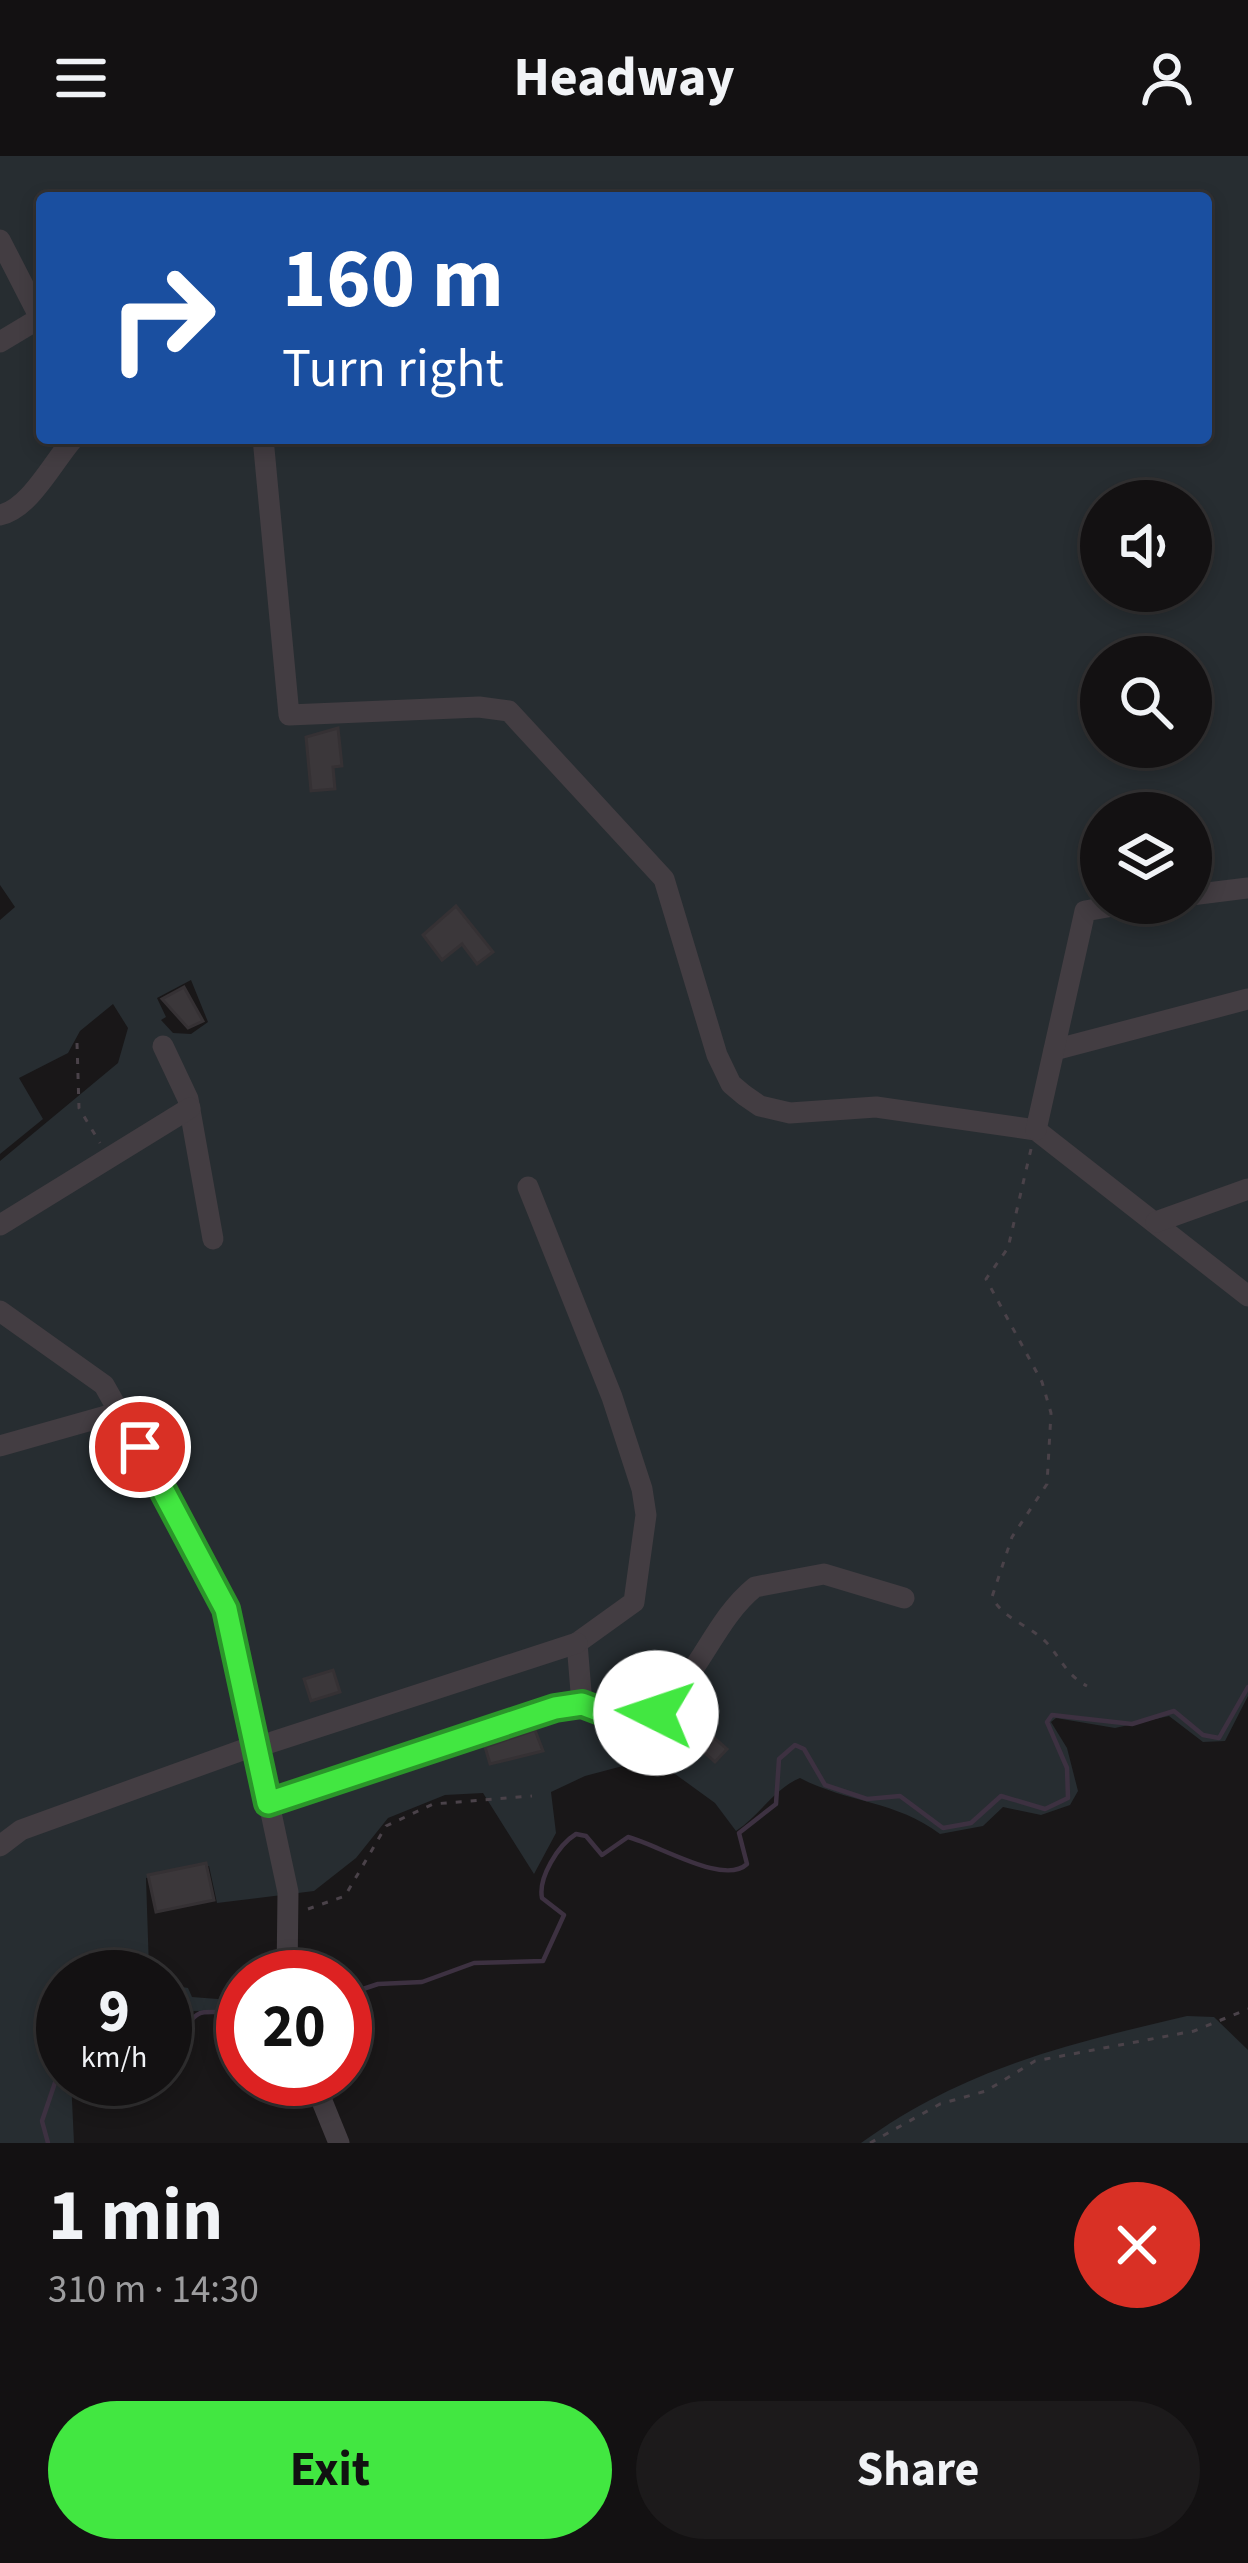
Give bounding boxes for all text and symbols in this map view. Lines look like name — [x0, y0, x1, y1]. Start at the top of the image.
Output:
text: Headway — [513, 40, 735, 117]
icon: menu — [48, 45, 114, 111]
icon: person — [1134, 45, 1200, 111]
text: 160 m — [282, 220, 504, 340]
icon: right — [84, 240, 240, 396]
text: Turn right — [282, 331, 504, 408]
map controls — [1080, 480, 1212, 924]
button: sound — [1080, 480, 1212, 612]
button: search — [1080, 636, 1212, 768]
button: layers — [1080, 792, 1212, 924]
pin — [89, 1396, 191, 1498]
icon: arrive — [107, 1414, 173, 1480]
position arrow — [593, 1650, 719, 1776]
speed limit sign: 20 — [216, 1950, 372, 2106]
text: 9 — [98, 1970, 130, 2055]
text: km/h — [81, 2036, 147, 2079]
text: 1 min — [48, 2165, 223, 2268]
button: close — [1074, 2182, 1200, 2308]
text: 310 m · 14:30 — [48, 2262, 259, 2318]
button: Exit — [48, 2401, 612, 2539]
button: Share — [636, 2401, 1200, 2539]

